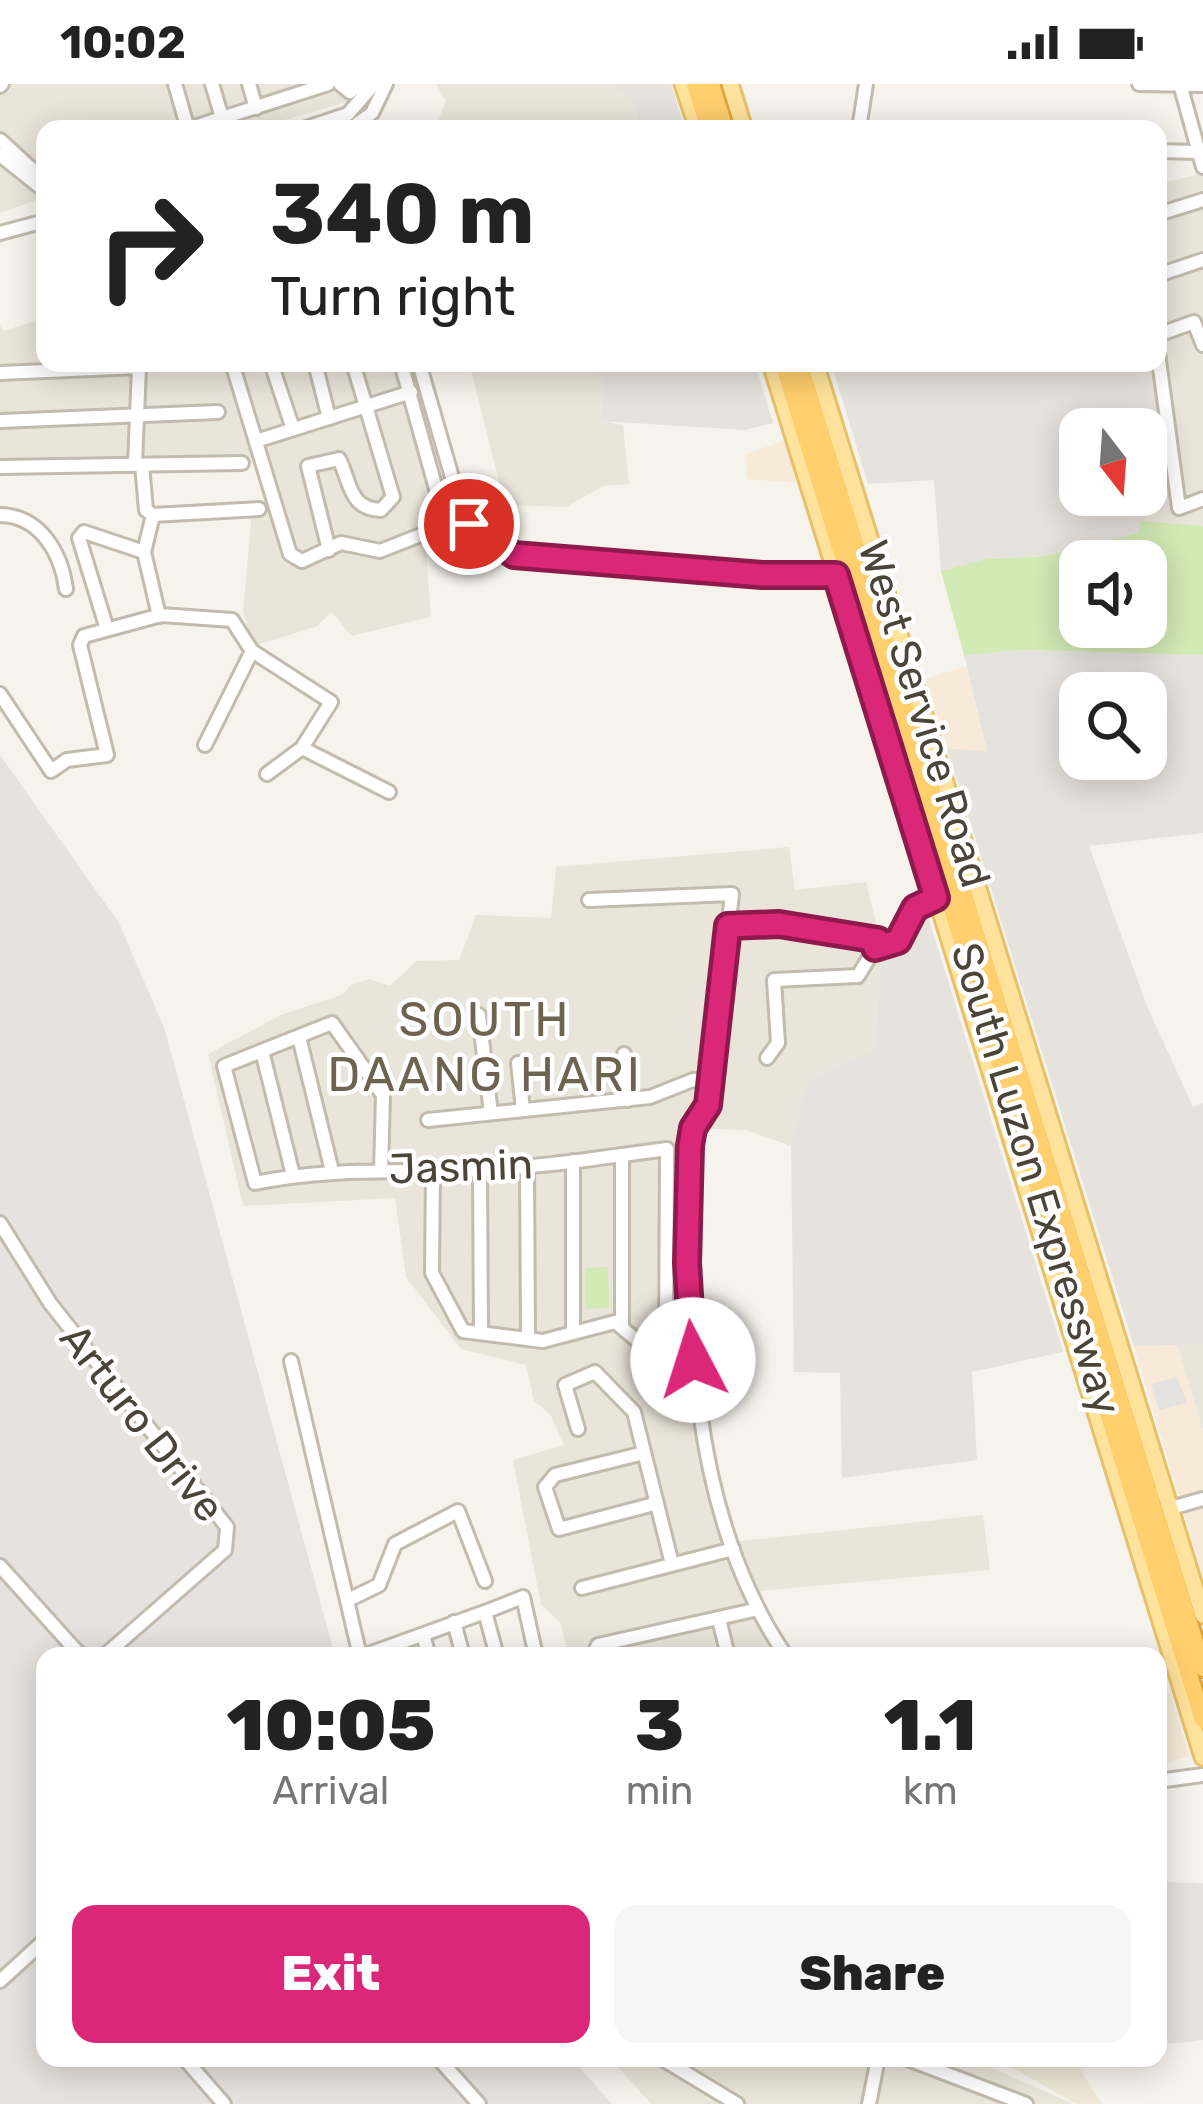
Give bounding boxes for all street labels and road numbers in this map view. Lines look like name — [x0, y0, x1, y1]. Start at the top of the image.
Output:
street label: West Service Road — [847, 535, 1001, 893]
street label: South Luzon Expressway — [940, 937, 1132, 1421]
street label: Jasmin — [388, 1140, 534, 1194]
street label: Arturo Drive — [49, 1314, 235, 1532]

